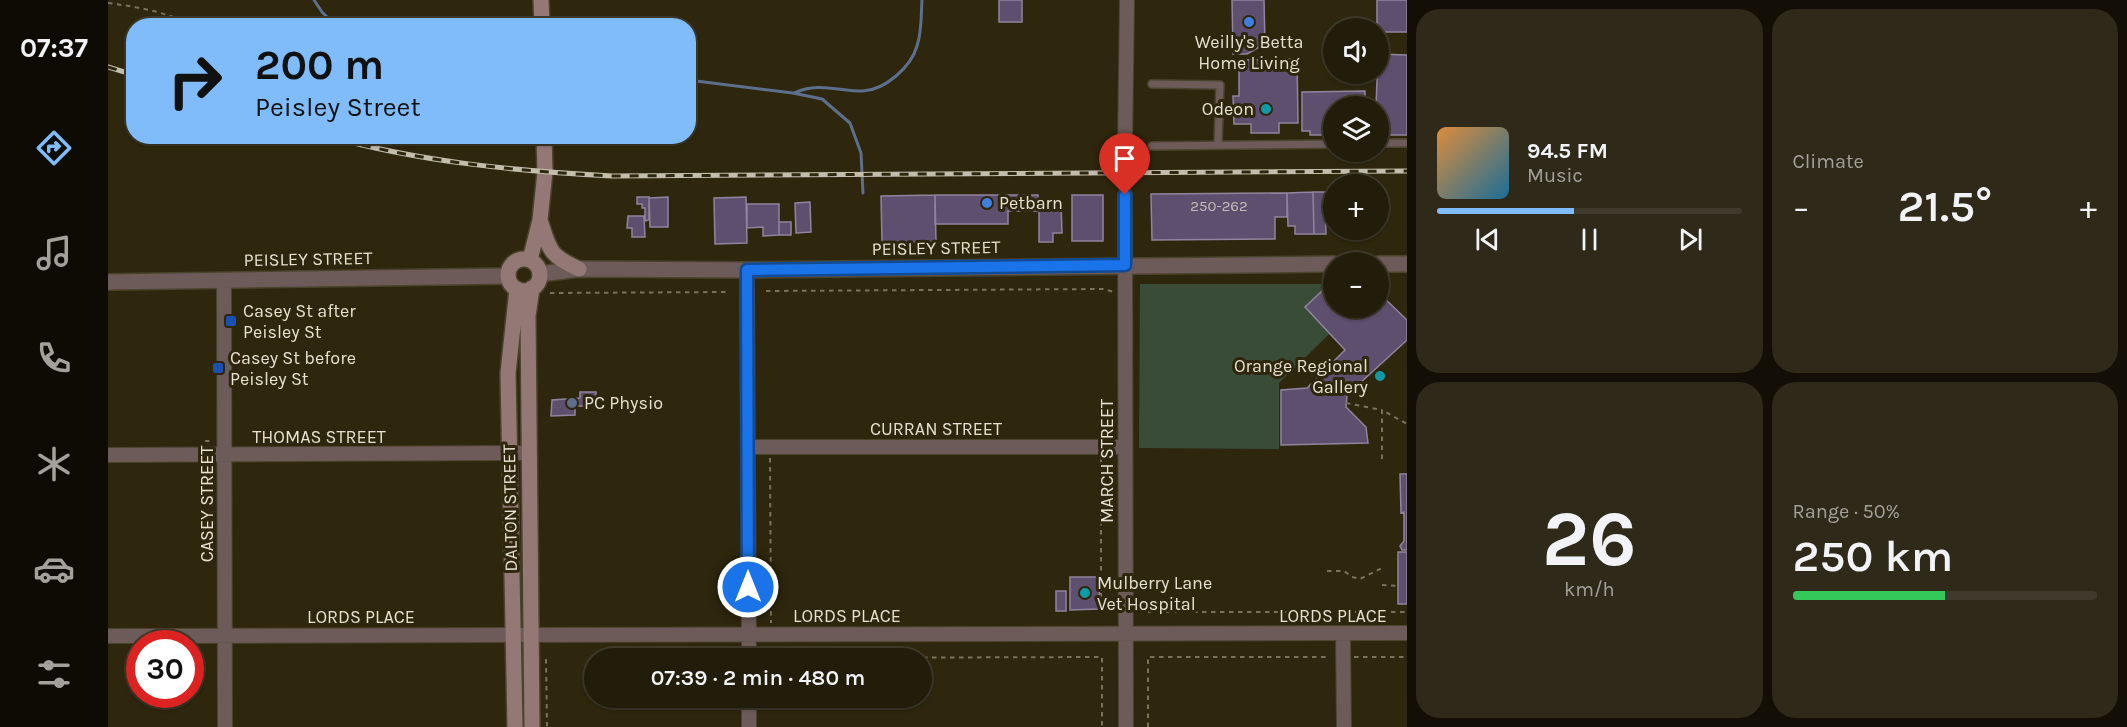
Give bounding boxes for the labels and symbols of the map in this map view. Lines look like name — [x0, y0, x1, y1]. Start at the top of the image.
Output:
marker: Weilly's Betta Home Living — [1242, 15, 1256, 29]
place label: Weilly's Betta Home Living — [1195, 31, 1303, 74]
place label: Odeon — [1202, 98, 1254, 120]
marker: Odeon — [1259, 102, 1273, 116]
pin — [1099, 133, 1150, 195]
place label: Petbarn — [999, 192, 1063, 214]
marker: Petbarn — [980, 196, 994, 210]
house number: 250-262 — [1190, 197, 1248, 215]
street label: PEISLEY STREET — [871, 236, 1001, 260]
street label: PEISLEY STREET — [243, 247, 373, 271]
place label: Casey St after Peisley St — [243, 300, 356, 343]
marker: Casey St after Peisley St — [224, 314, 238, 328]
place label: Casey St before Peisley St — [230, 347, 356, 390]
place label: Orange Regional Gallery — [1234, 355, 1369, 398]
marker: Casey St before Peisley St — [211, 361, 225, 375]
marker: Orange Regional Gallery — [1373, 369, 1387, 383]
place label: PC Physio — [584, 392, 663, 414]
marker: PC Physio — [565, 396, 579, 410]
street label: MARCH STREET — [1096, 399, 1118, 523]
street label: CURRAN STREET — [870, 418, 1002, 440]
street label: THOMAS STREET — [252, 426, 386, 448]
street label: DALTON STREET — [498, 444, 522, 572]
street label: CASEY STREET — [196, 446, 218, 562]
position arrow — [716, 555, 780, 619]
place label: Mulberry Lane Vet Hospital — [1097, 572, 1212, 615]
marker: Mulberry Lane Vet Hospital — [1078, 586, 1092, 600]
street label: LORDS PLACE — [793, 605, 901, 627]
street label: LORDS PLACE — [1279, 605, 1387, 627]
street label: LORDS PLACE — [307, 606, 415, 628]
speed limit sign: 30 — [126, 630, 204, 708]

